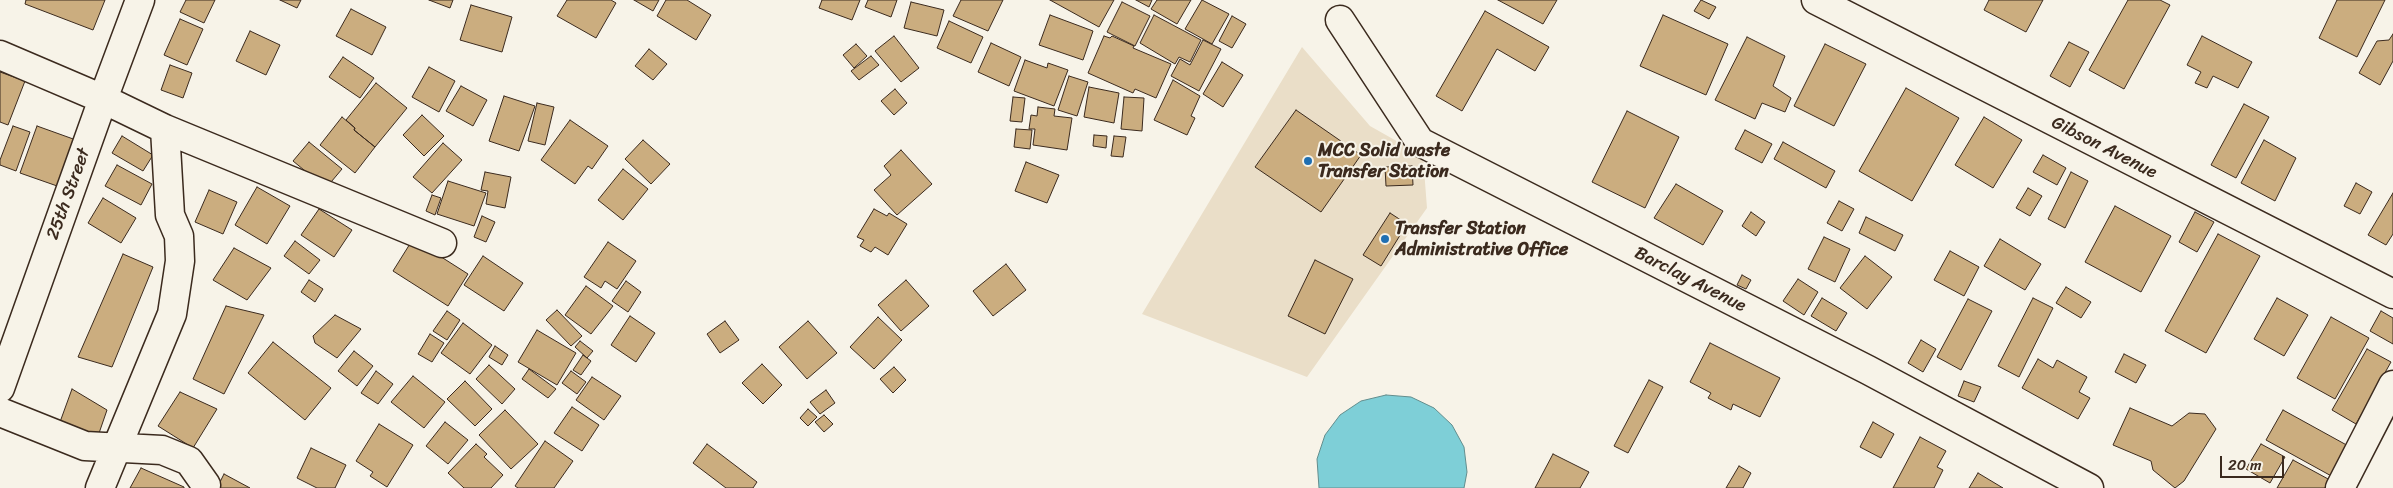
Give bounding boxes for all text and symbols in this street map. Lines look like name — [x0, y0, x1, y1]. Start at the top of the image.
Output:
street label: Gibson Avenue — [2048, 112, 2160, 184]
place label: MCC Solid waste Transfer Station — [1318, 140, 1450, 182]
street label: 25th Street — [42, 145, 96, 243]
marker: MCC Solid waste Transfer Station — [1302, 155, 1314, 167]
place label: Transfer Station Administrative Office — [1395, 218, 1568, 260]
marker: Transfer Station Administrative Office — [1379, 233, 1391, 245]
street label: Barclay Avenue — [1631, 243, 1749, 317]
scale bar — [2223, 446, 2287, 478]
text: 20 m — [2228, 452, 2262, 478]

